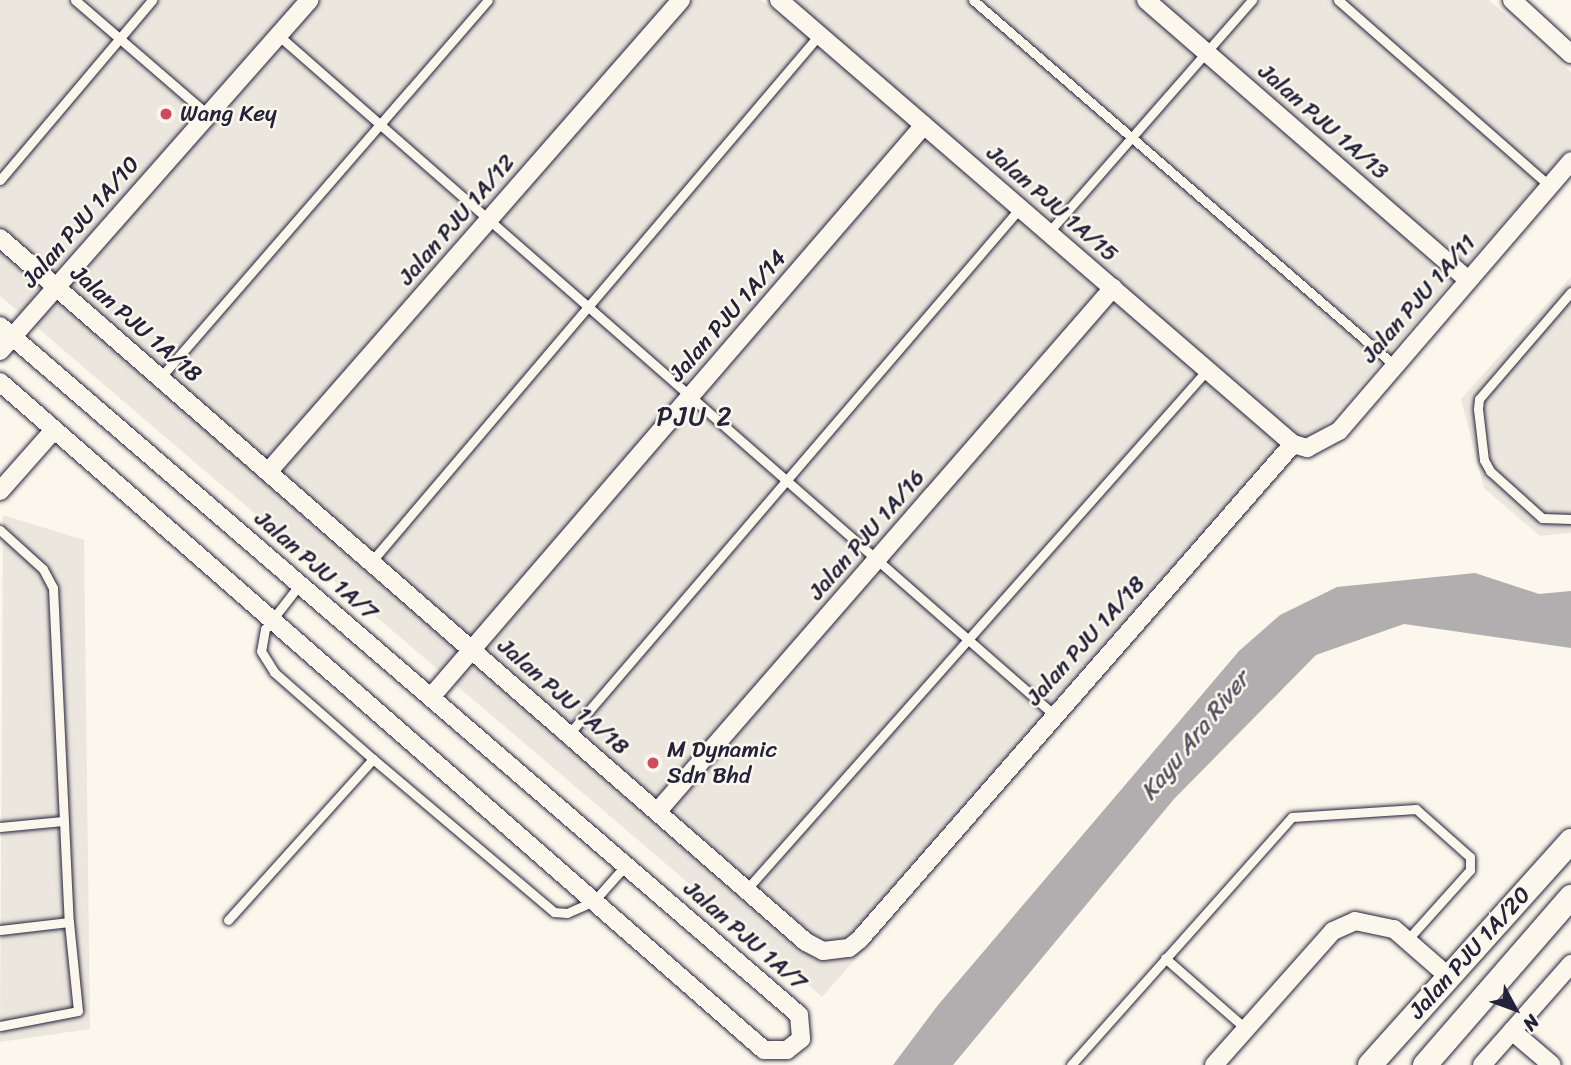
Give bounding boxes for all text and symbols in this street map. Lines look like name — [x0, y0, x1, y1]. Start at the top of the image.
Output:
street label: Jalan PJU 1A/13 — [1252, 58, 1394, 186]
place label: Wang Key — [180, 100, 277, 128]
marker: Wang Key — [158, 106, 174, 122]
street label: Jalan PJU 1A/15 — [981, 139, 1123, 269]
street label: Jalan PJU 1A/12 — [393, 149, 521, 291]
street label: Jalan PJU 1A/10 — [16, 150, 146, 294]
street label: Jalan PJU 1A/11 — [1356, 229, 1482, 369]
street label: Jalan PJU 1A/14 — [663, 245, 793, 387]
street label: Jalan PJU 1A/18 — [65, 260, 207, 388]
district label: PJU 2 — [657, 401, 733, 433]
street label: Jalan PJU 1A/16 — [803, 464, 931, 606]
street label: Jalan PJU 1A/7 — [249, 505, 383, 627]
street label: Jalan PJU 1A/18 — [1021, 571, 1151, 711]
street label: Jalan PJU 1A/18 — [492, 633, 634, 761]
water label: Kayu Ara River — [1135, 666, 1255, 806]
place label: M Dynamic Sdn Bhd — [667, 736, 777, 790]
marker: M Dynamic Sdn Bhd — [645, 755, 661, 771]
street label: Jalan PJU 1A/7 — [678, 875, 812, 997]
street label: Jalan PJU 1A/20 — [1403, 881, 1537, 1025]
north arrow — [1480, 974, 1550, 1044]
text: N — [1514, 1007, 1548, 1039]

